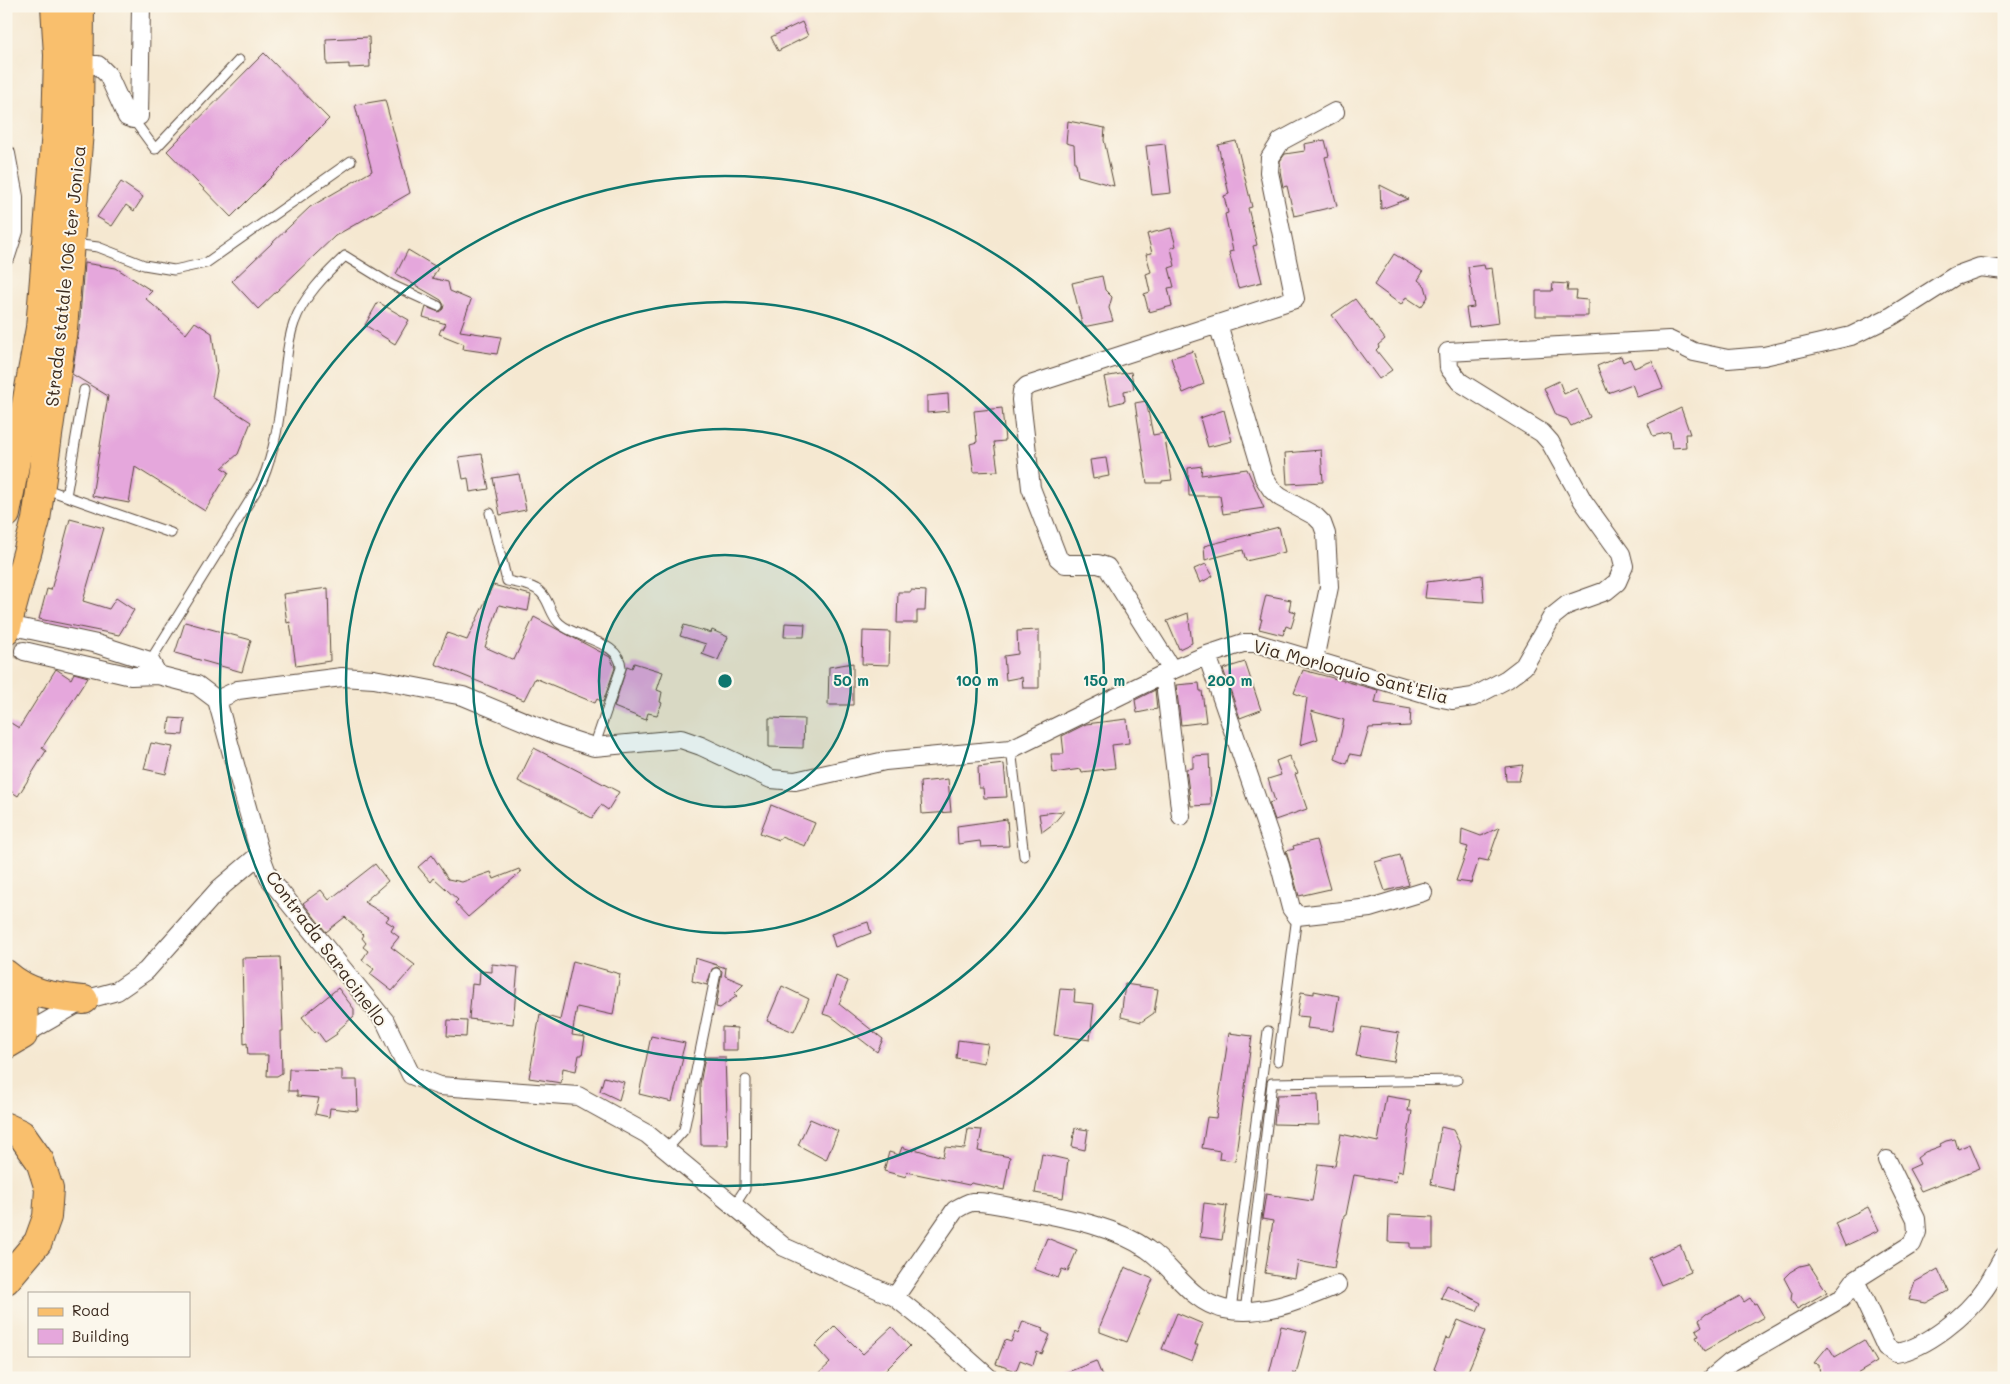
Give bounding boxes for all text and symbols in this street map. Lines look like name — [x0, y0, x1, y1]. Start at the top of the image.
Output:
street label: Strada statale 106 ter Jonica — [39, 144, 91, 408]
street label: Via Morloquio Sant'Elia — [1251, 633, 1451, 709]
text: 50 m — [833, 670, 869, 690]
text: 100 m — [955, 670, 999, 690]
text: 150 m — [1083, 670, 1125, 690]
text: 200 m — [1208, 670, 1253, 690]
centre of rings — [716, 672, 734, 690]
street label: Contrada Saracinello — [261, 865, 394, 1031]
legend — [28, 1292, 190, 1356]
text: Road — [72, 1300, 109, 1320]
text: Building — [72, 1326, 129, 1346]

